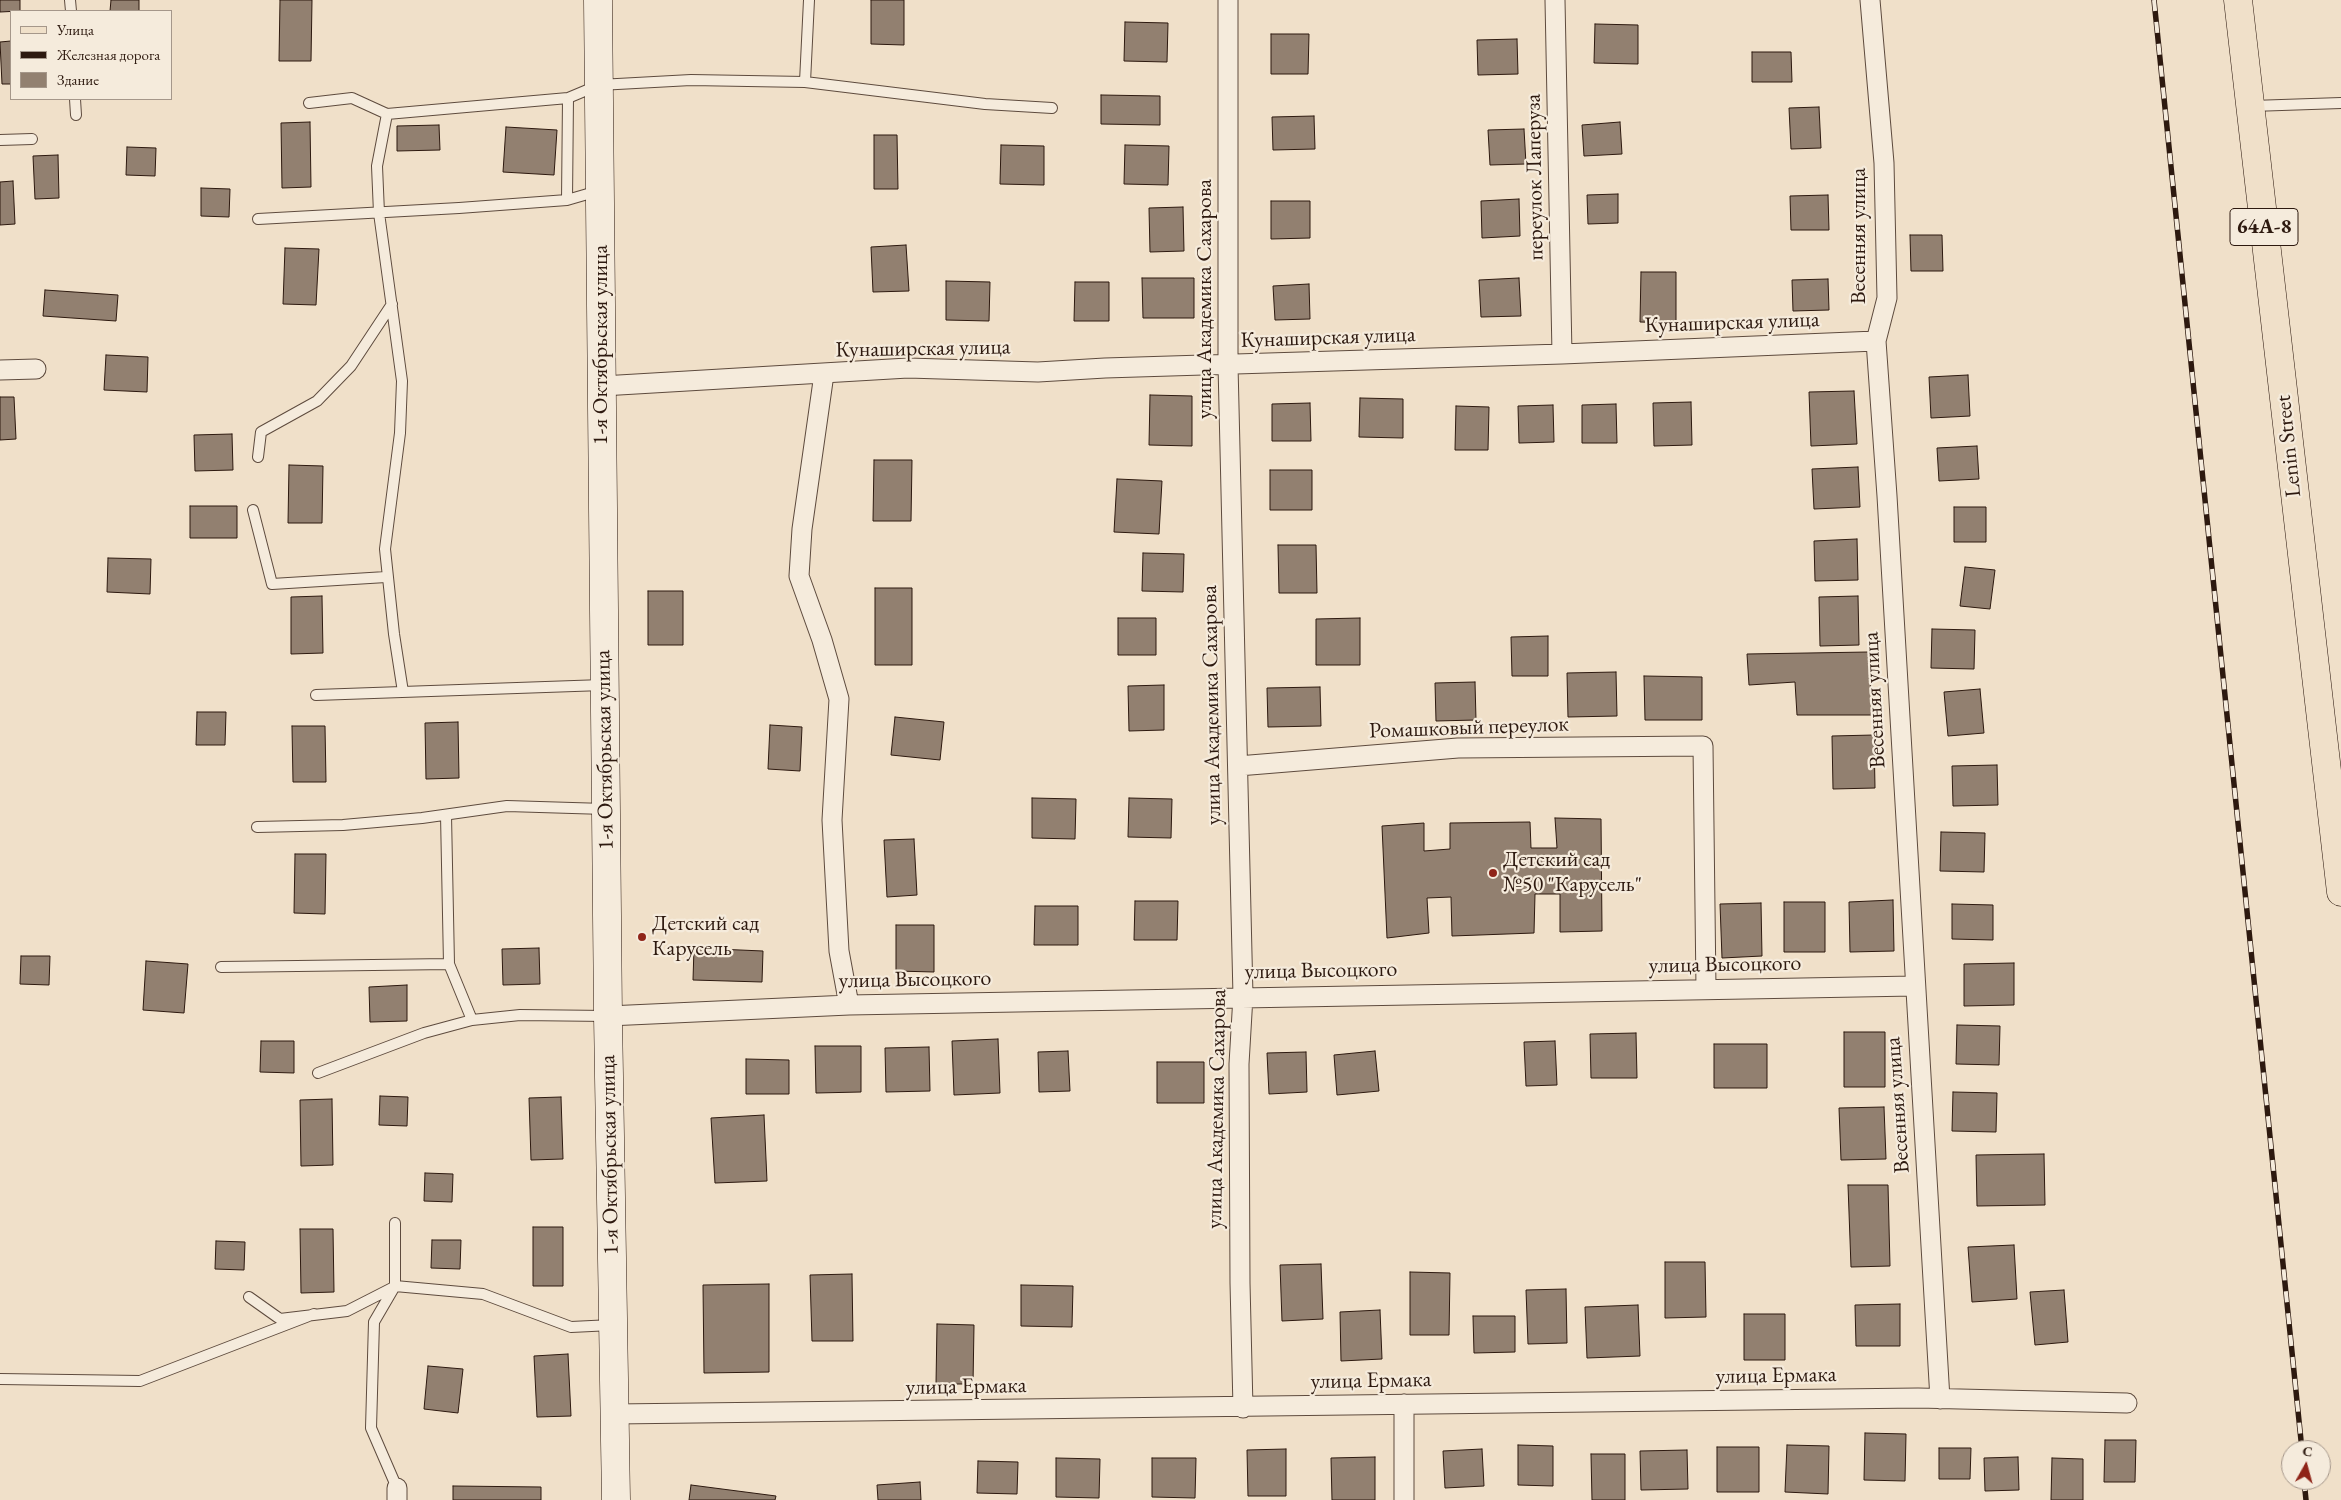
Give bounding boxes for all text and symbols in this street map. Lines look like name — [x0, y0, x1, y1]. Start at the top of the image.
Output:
legend — [10, 10, 172, 100]
text: Улица — [57, 20, 94, 39]
text: Железная дорога — [57, 45, 160, 64]
text: Здание — [57, 70, 99, 89]
street label: переулок Лаперуза — [1520, 94, 1550, 260]
street label: Весенняя улица — [1846, 168, 1872, 304]
street label: улица Академика Сахарова — [1192, 179, 1218, 419]
road number: 64А-8 — [2230, 208, 2298, 246]
street label: 1-я Октябрьская улица — [588, 245, 614, 445]
street label: Кунаширская улица — [1644, 307, 1820, 339]
street label: Кунаширская улица — [1240, 322, 1416, 354]
street label: Кунаширская улица — [835, 334, 1011, 364]
street label: Lenin Street — [2271, 394, 2307, 498]
street label: улица Академика Сахарова — [1197, 585, 1227, 825]
street label: Весенняя улица — [1858, 631, 1892, 769]
street label: 1-я Октябрьская улица — [590, 650, 620, 850]
street label: Ромашковый переулок — [1369, 711, 1569, 745]
place label: Детский сад №50 "Карусель" — [1503, 847, 1642, 898]
marker: Детский сад №50 "Карусель" — [1487, 867, 1499, 879]
place label: Детский сад Карусель — [652, 911, 759, 962]
marker: Детский сад Карусель — [636, 931, 648, 943]
street label: улица Высоцкого — [1649, 950, 1801, 980]
street label: улица Высоцкого — [1245, 956, 1397, 986]
street label: улица Высоцкого — [839, 965, 991, 995]
street label: улица Академика Сахарова — [1202, 989, 1232, 1229]
street label: Весенняя улица — [1880, 1036, 1916, 1174]
street label: 1-я Октябрьская улица — [595, 1055, 625, 1255]
street label: улица Ермака — [1715, 1362, 1837, 1390]
street label: улица Ермака — [1310, 1367, 1432, 1395]
street label: улица Ермака — [905, 1373, 1027, 1401]
north arrow — [2281, 1440, 2331, 1490]
text: С — [2302, 1442, 2314, 1461]

